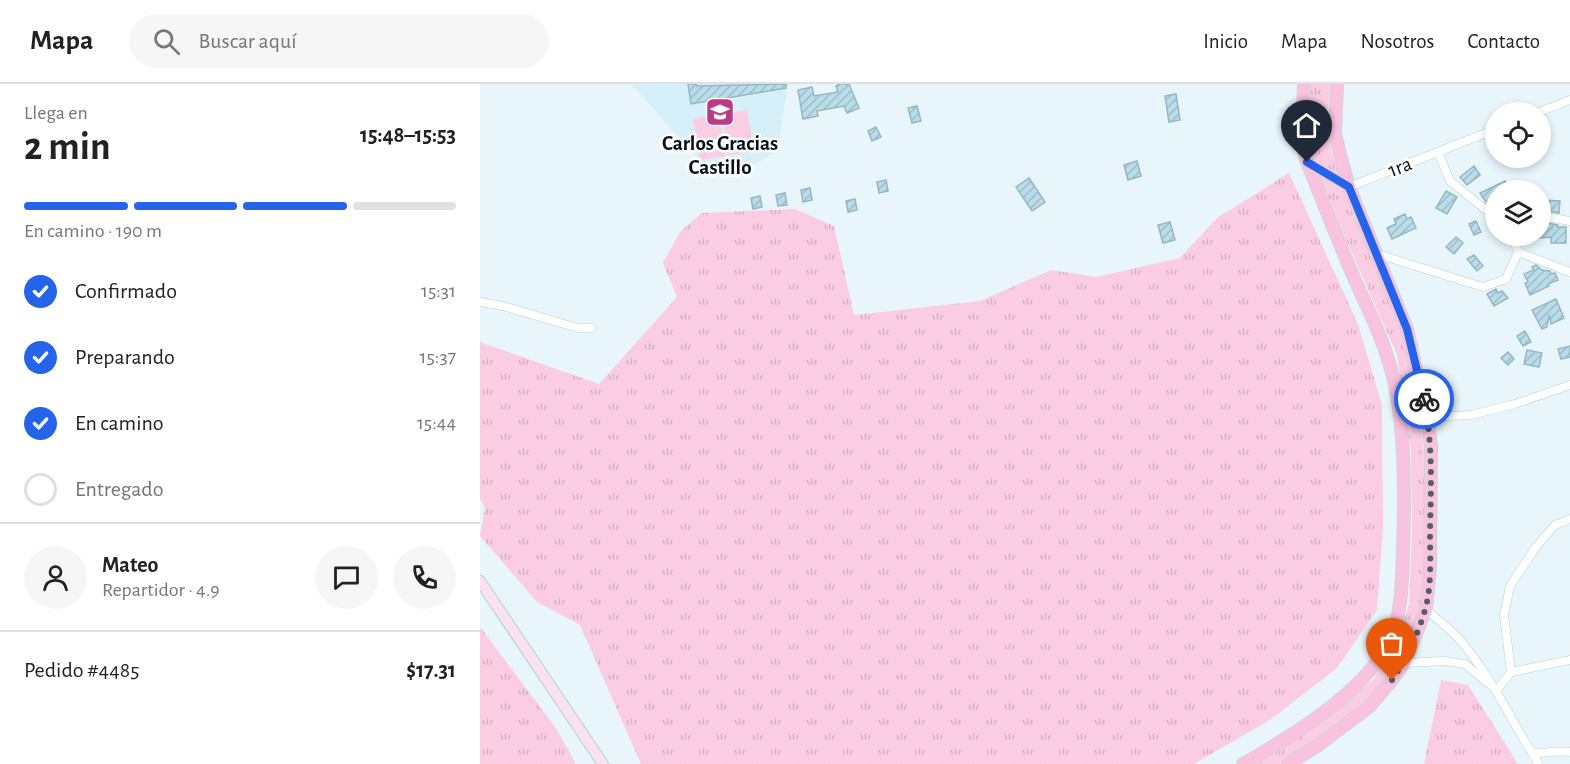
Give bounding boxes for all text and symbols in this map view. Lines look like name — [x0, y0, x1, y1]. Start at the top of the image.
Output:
search box — [129, 14, 549, 68]
icon: search — [150, 25, 183, 58]
text: Mapa — [30, 27, 93, 55]
text: Buscar aquí — [198, 30, 297, 52]
text: Inicio — [1203, 31, 1248, 52]
text: Mapa — [1281, 31, 1328, 52]
text: Nosotros — [1361, 31, 1434, 52]
text: Contacto — [1467, 31, 1540, 52]
school or university icon: Carlos Gracias Castillo — [704, 96, 736, 128]
pin — [1281, 100, 1332, 162]
map controls — [1485, 102, 1551, 246]
button: locate — [1485, 102, 1551, 168]
text: Llega en — [24, 103, 88, 123]
icon: home — [1290, 109, 1323, 142]
text: 15:48–15:53 — [360, 124, 456, 146]
text: 2 min — [24, 128, 111, 167]
place label: Carlos Gracias Castillo — [662, 133, 778, 178]
street label: 1ra — [1385, 153, 1415, 181]
button: layers — [1485, 180, 1551, 246]
text: En camino · 190 m — [24, 221, 162, 241]
icon: check — [24, 275, 57, 308]
text: Confirmado — [75, 280, 177, 302]
text: 15:31 — [421, 281, 456, 301]
icon: check — [24, 341, 57, 374]
text: Preparando — [75, 346, 175, 368]
text: 15:37 — [420, 347, 456, 367]
courier — [1394, 369, 1454, 429]
icon: bike — [1408, 383, 1441, 416]
icon: check — [24, 407, 57, 440]
text: En camino — [75, 412, 164, 434]
text: 15:44 — [417, 413, 456, 433]
text: Entregado — [75, 478, 164, 500]
button: person — [24, 546, 87, 609]
button: chat — [315, 546, 378, 609]
button: phone — [393, 546, 456, 609]
text: Mateo — [102, 554, 158, 576]
text: Repartidor · 4.9 — [102, 580, 220, 600]
pin — [1366, 618, 1417, 680]
icon: bag — [1375, 627, 1408, 660]
text: Pedido #4485 — [24, 659, 139, 681]
text: $17.31 — [406, 659, 456, 681]

